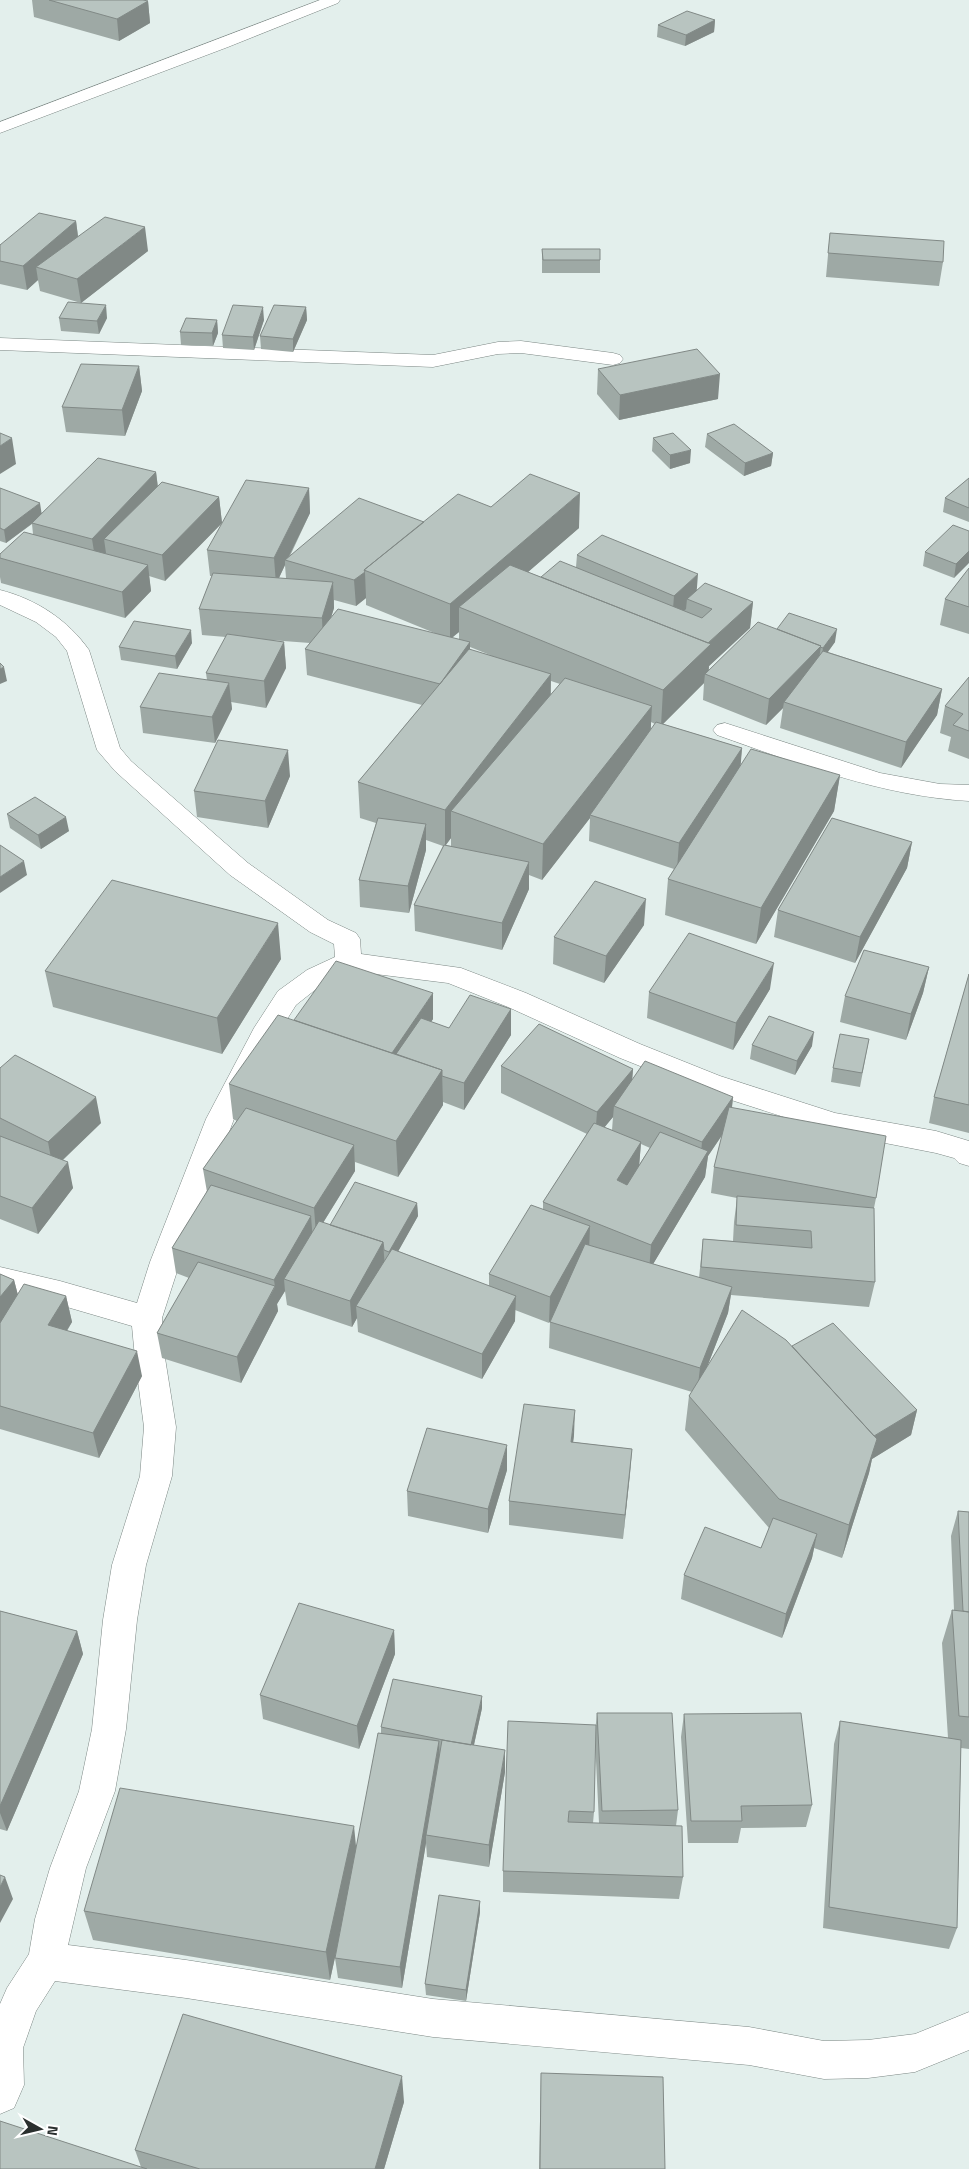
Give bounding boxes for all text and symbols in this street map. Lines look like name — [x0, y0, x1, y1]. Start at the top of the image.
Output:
north arrow — [15, 2104, 65, 2154]
text: N — [42, 2125, 64, 2137]

